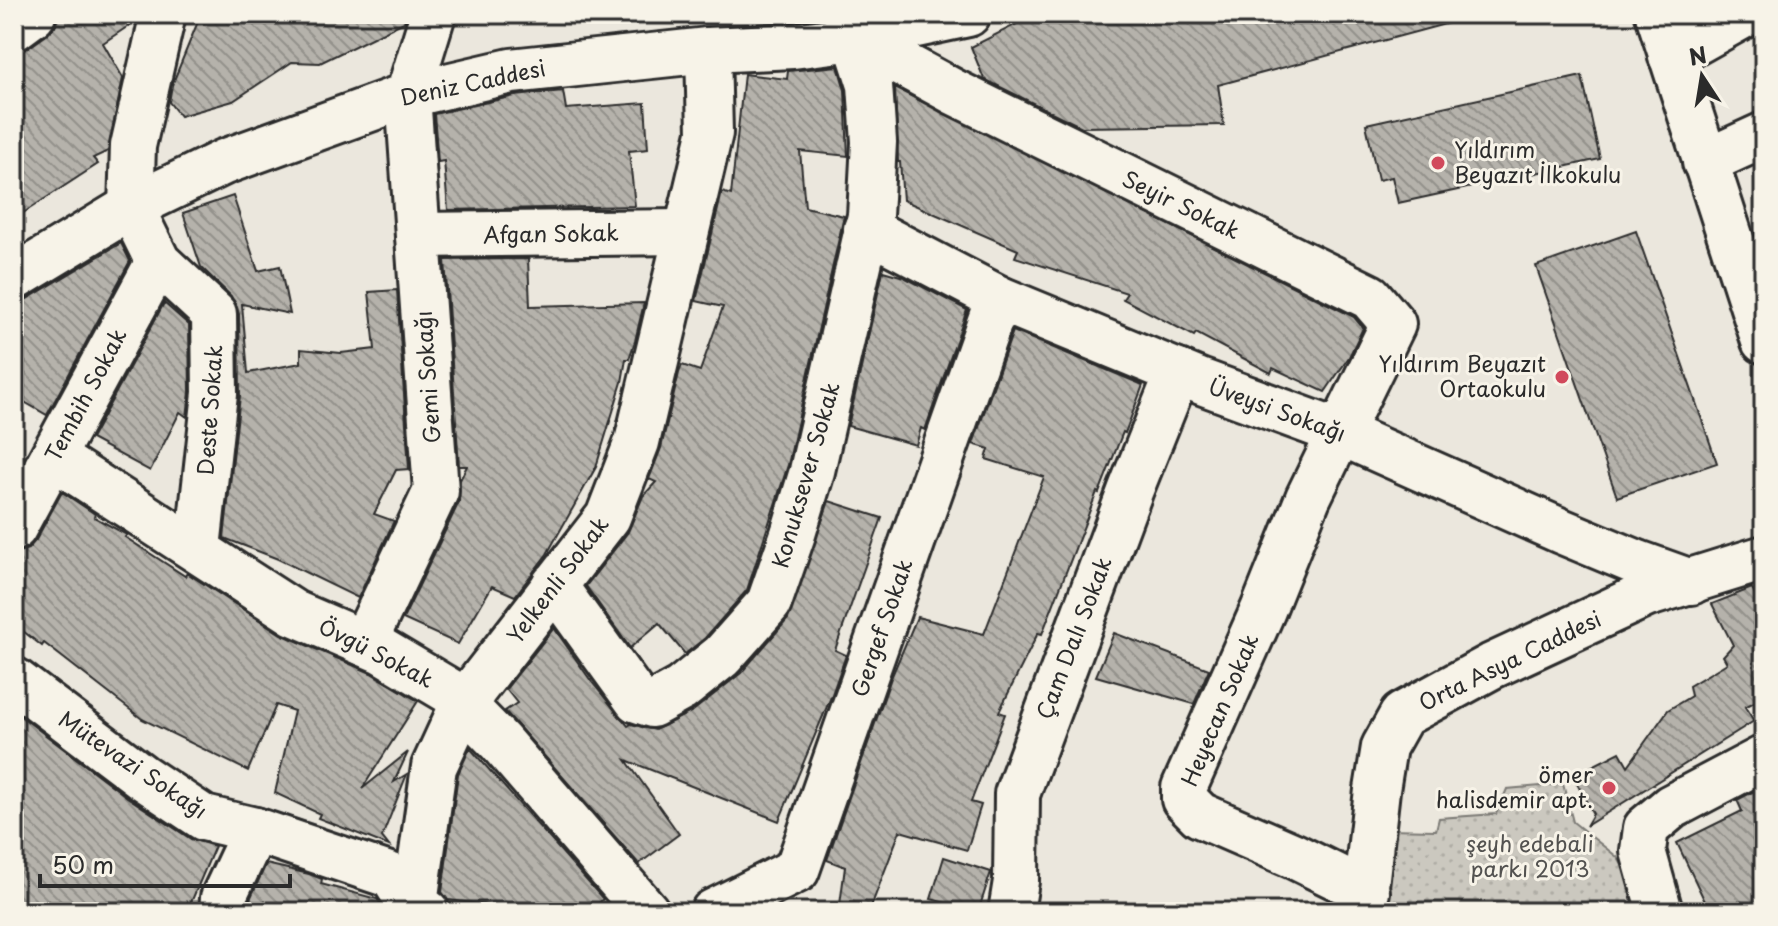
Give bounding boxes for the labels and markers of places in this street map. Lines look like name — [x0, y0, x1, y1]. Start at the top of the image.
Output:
place label: Yıldırım Beyazıt İlkokulu — [1454, 132, 1621, 190]
marker: Yıldırım Beyazıt İlkokulu — [1429, 154, 1447, 172]
place label: Yıldırım Beyazıt Ortaokulu — [1378, 346, 1546, 404]
marker: Yıldırım Beyazıt Ortaokulu — [1553, 368, 1571, 386]
place label: ömer halisdemir apt. — [1436, 757, 1594, 815]
marker: ömer halisdemir apt. — [1600, 779, 1618, 797]

